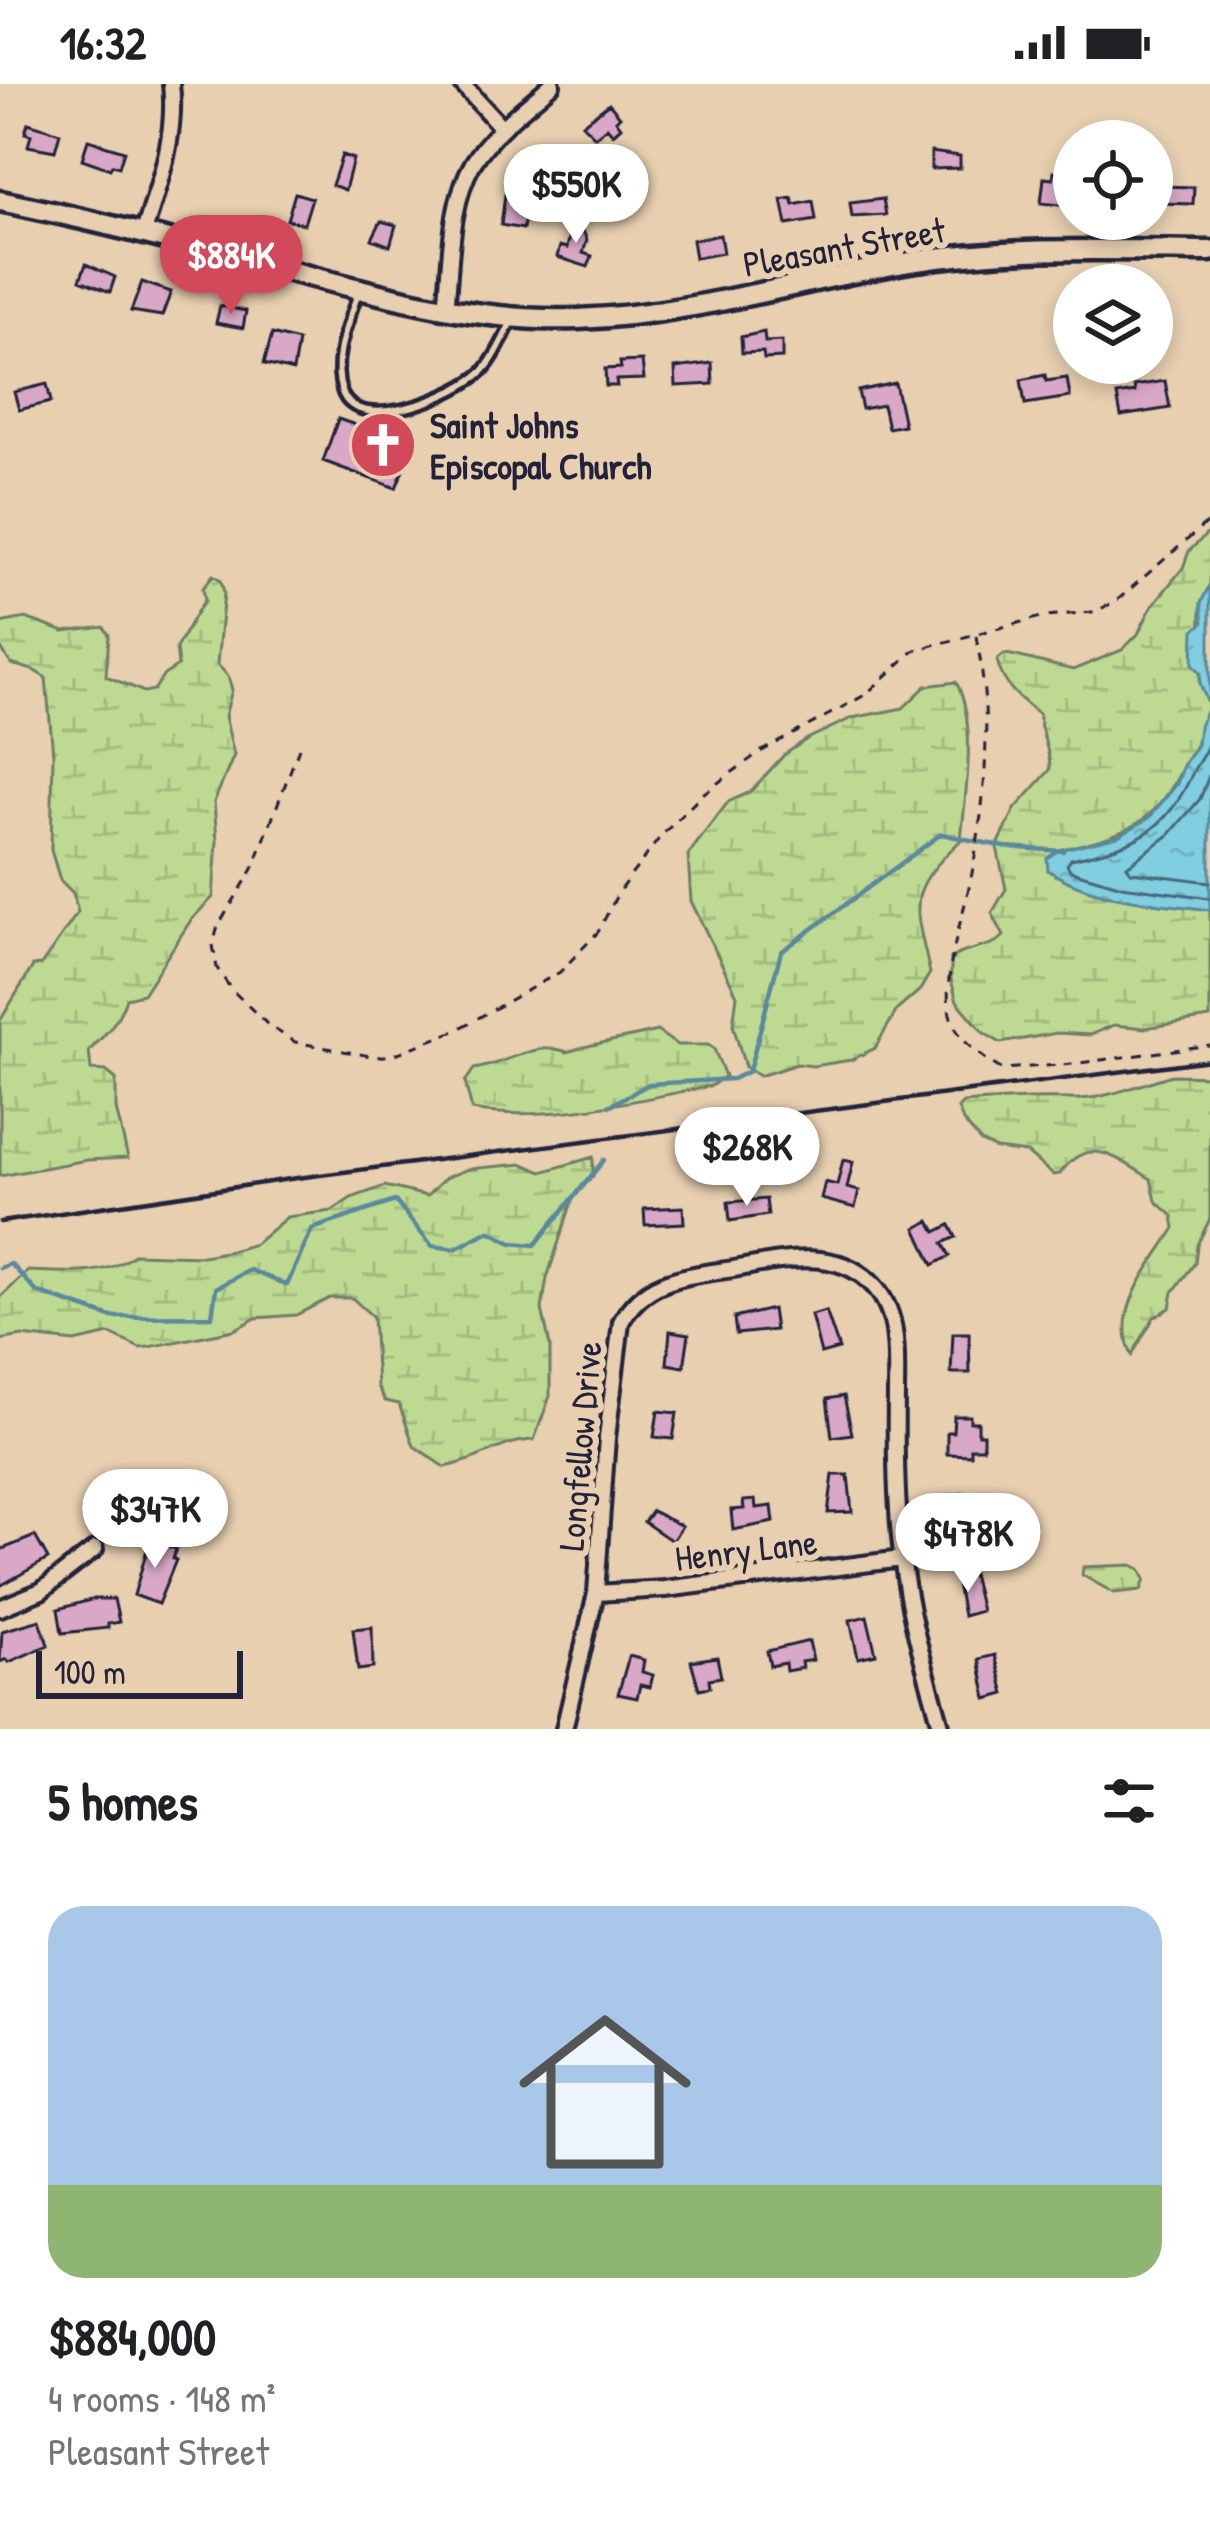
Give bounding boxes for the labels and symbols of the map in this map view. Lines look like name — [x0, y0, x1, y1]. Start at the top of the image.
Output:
pin: $550K — [492, 144, 660, 246]
street label: Pleasant Street — [739, 204, 949, 288]
pin: $884K — [147, 215, 315, 317]
place label: Saint Johns Episcopal Church — [430, 400, 651, 491]
church icon: Saint Johns Episcopal Church — [348, 410, 418, 480]
pin: $268K — [663, 1107, 831, 1209]
street label: Longfellow Drive — [545, 1339, 613, 1553]
pin: $347K — [71, 1469, 239, 1571]
pin: $478K — [884, 1493, 1052, 1595]
street label: Henry Lane — [672, 1516, 820, 1582]
scale bar — [36, 1645, 243, 1698]

